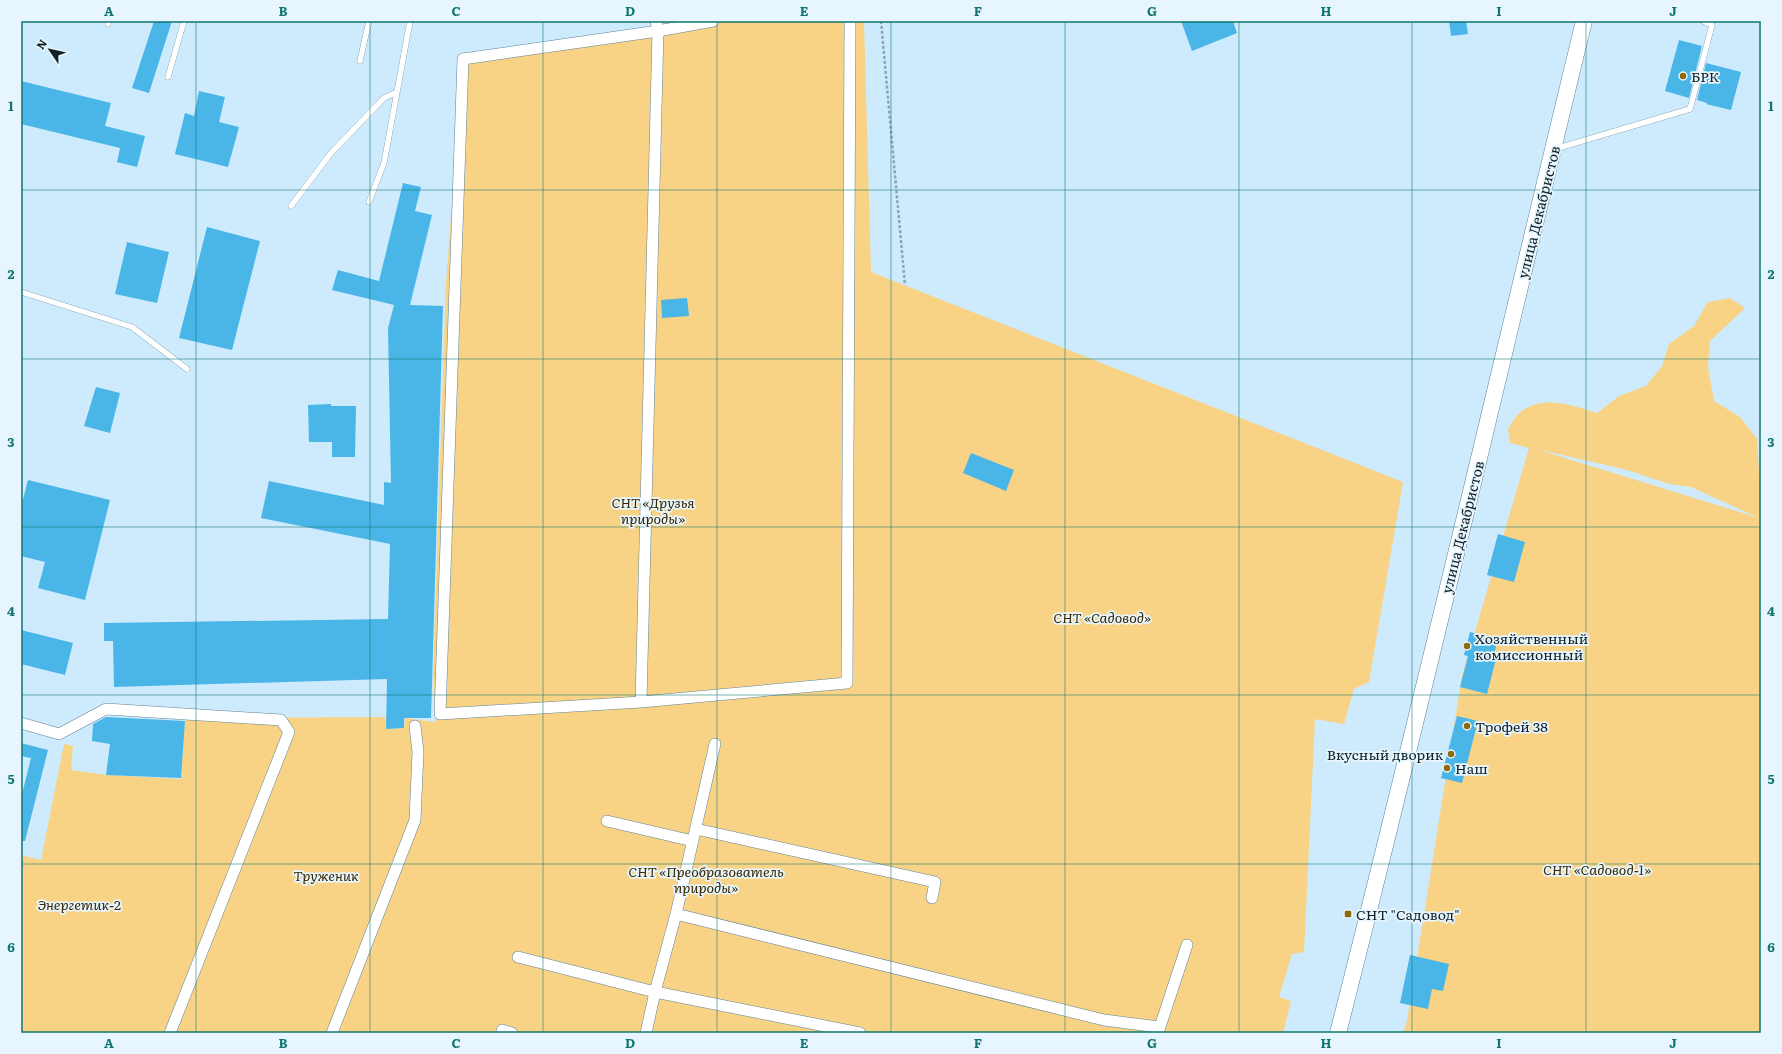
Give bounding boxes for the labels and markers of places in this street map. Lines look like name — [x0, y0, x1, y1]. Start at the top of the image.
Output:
place label: БРК — [1691, 66, 1720, 86]
marker: БРК — [1678, 71, 1688, 81]
place label: Хозяйственный комиссионный — [1475, 628, 1588, 664]
marker: Хозяйственный комиссионный — [1462, 641, 1472, 651]
place label: Трофей 38 — [1475, 716, 1548, 736]
marker: Трофей 38 — [1462, 721, 1472, 731]
place label: Вкусный дворик — [1327, 744, 1444, 764]
marker: Вкусный дворик — [1446, 749, 1456, 759]
place label: Наш — [1455, 758, 1488, 778]
marker: Наш — [1442, 763, 1452, 773]
place label: СНТ "Садовод" — [1356, 904, 1460, 924]
marker: СНТ "Садовод" — [1343, 909, 1353, 919]

